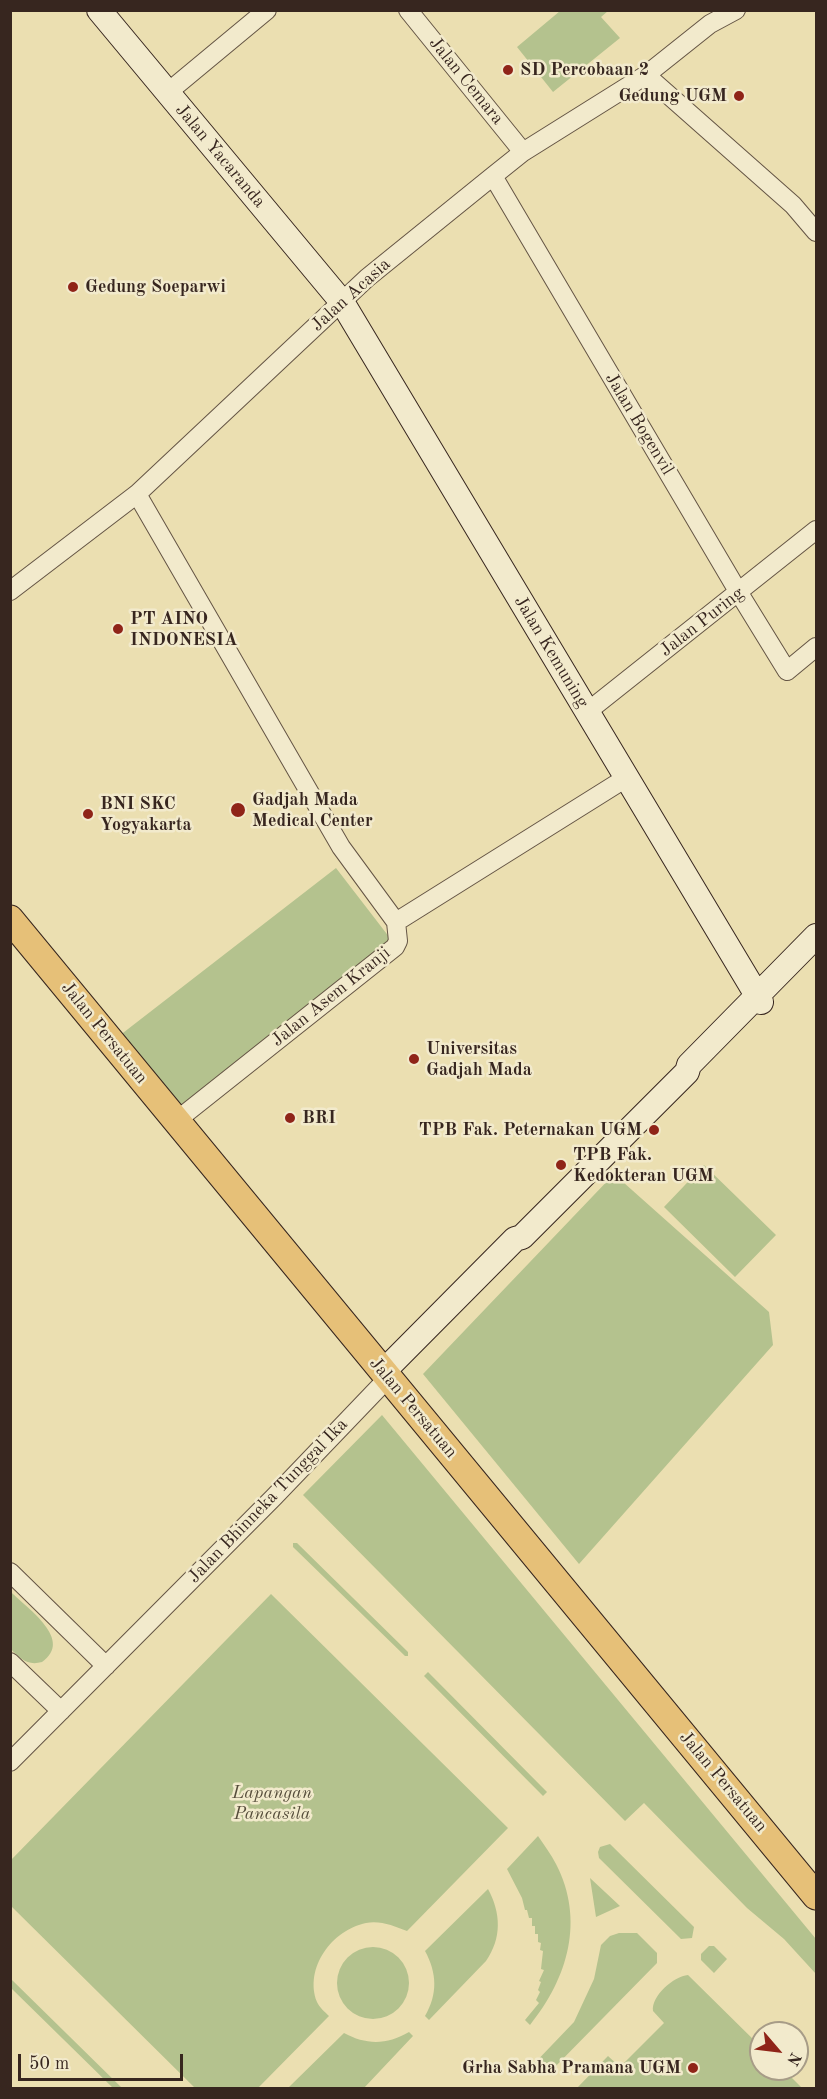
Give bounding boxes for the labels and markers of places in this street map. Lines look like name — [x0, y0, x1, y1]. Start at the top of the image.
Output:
place label: SD Percobaan 2 — [520, 59, 649, 81]
marker: SD Percobaan 2 — [501, 63, 515, 77]
place label: Gedung UGM — [618, 85, 727, 107]
marker: Gedung UGM — [732, 89, 746, 103]
place label: Gedung Soeparwi — [85, 276, 226, 298]
marker: Gedung Soeparwi — [66, 280, 80, 294]
place label: PT AINO INDONESIA — [130, 608, 237, 650]
marker: PT AINO INDONESIA — [111, 622, 125, 636]
place label: Gadjah Mada Medical Center — [252, 789, 373, 832]
place label: BNI SKC Yogyakarta — [100, 793, 192, 836]
marker: Gadjah Mada Medical Center — [229, 801, 247, 819]
marker: BNI SKC Yogyakarta — [81, 807, 95, 821]
place label: Universitas Gadjah Mada — [426, 1038, 532, 1080]
marker: Universitas Gadjah Mada — [407, 1052, 421, 1066]
place label: BRI — [302, 1107, 336, 1129]
marker: BRI — [283, 1111, 297, 1125]
place label: TPB Fak. Peternakan UGM — [419, 1119, 642, 1141]
marker: TPB Fak. Peternakan UGM — [647, 1123, 661, 1137]
place label: TPB Fak. Kedokteran UGM — [573, 1144, 714, 1186]
marker: TPB Fak. Kedokteran UGM — [554, 1158, 568, 1172]
place label: Grha Sabha Pramana UGM — [462, 2057, 681, 2079]
marker: Grha Sabha Pramana UGM — [686, 2061, 700, 2075]

